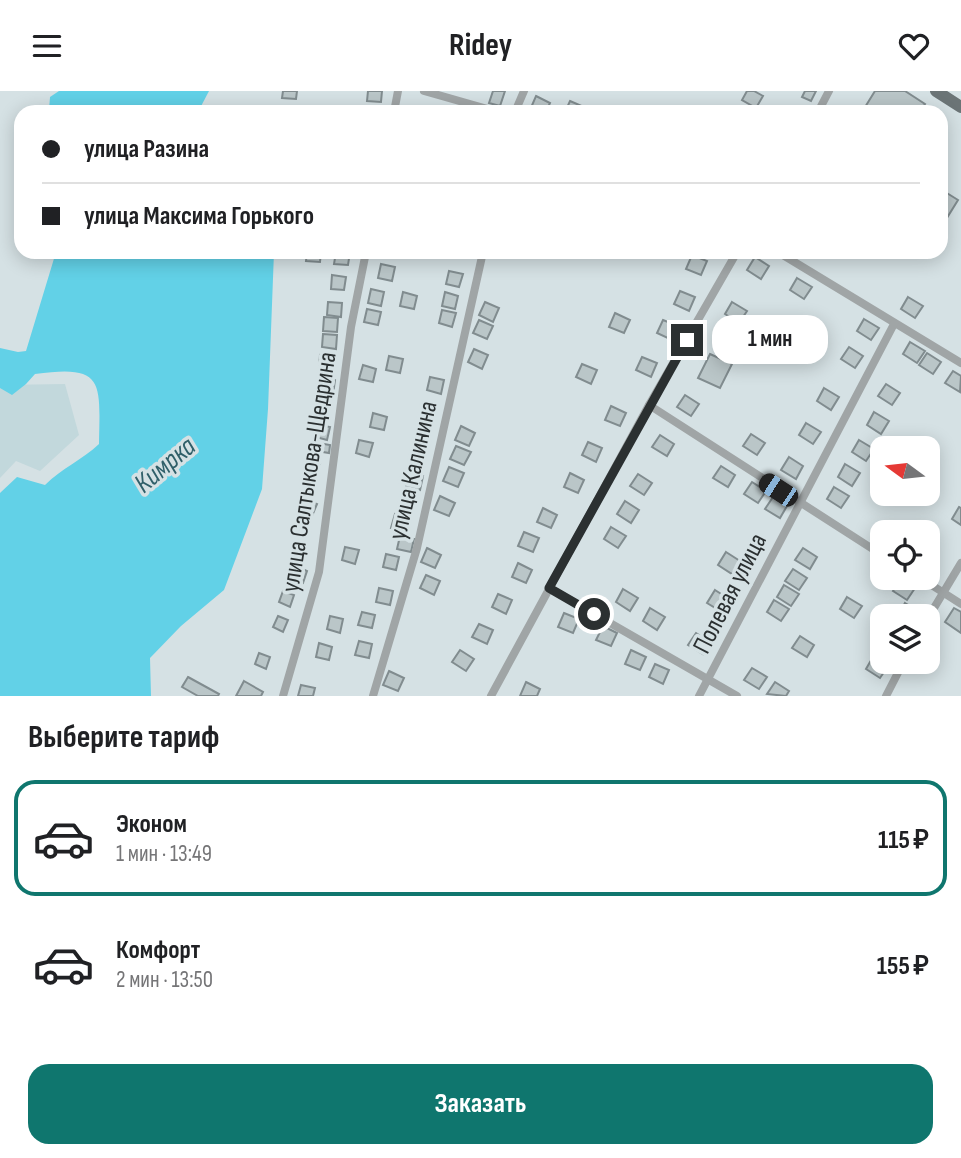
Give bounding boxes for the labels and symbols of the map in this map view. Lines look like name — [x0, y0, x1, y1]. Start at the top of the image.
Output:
callout: 1 мин — [712, 315, 827, 365]
route end — [671, 324, 703, 356]
street label: улица Салтыкова-Щедрина — [275, 350, 344, 595]
street label: улица Калинина — [382, 398, 444, 543]
water label: Кимрка — [128, 430, 203, 500]
north arrow — [870, 436, 940, 506]
car — [755, 470, 802, 510]
street label: Полевая улица — [687, 528, 774, 659]
route start — [578, 598, 610, 630]

